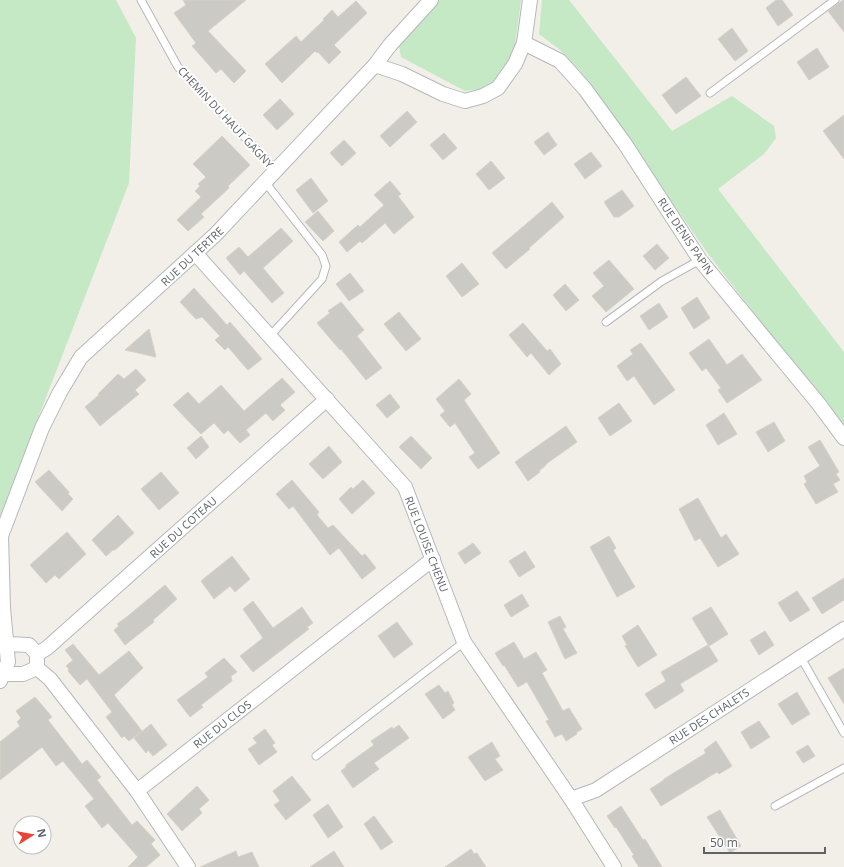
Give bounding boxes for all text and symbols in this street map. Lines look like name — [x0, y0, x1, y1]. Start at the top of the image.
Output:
street label: CHEMIN DU HAUT GAGNY — [175, 63, 278, 172]
street label: RUE DENIS PAPIN — [655, 195, 717, 277]
street label: RUE DU TERTRE — [157, 223, 227, 289]
street label: RUE DU COTEAU — [146, 493, 220, 561]
street label: RUE LOUISE CHENU — [402, 494, 452, 594]
street label: RUE DES CHALETS — [666, 684, 752, 748]
street label: RUE DU CLOS — [190, 697, 254, 751]
north arrow — [12, 815, 52, 855]
text: N — [34, 827, 51, 839]
scale bar — [704, 829, 825, 855]
text: 50 m — [710, 834, 738, 851]

